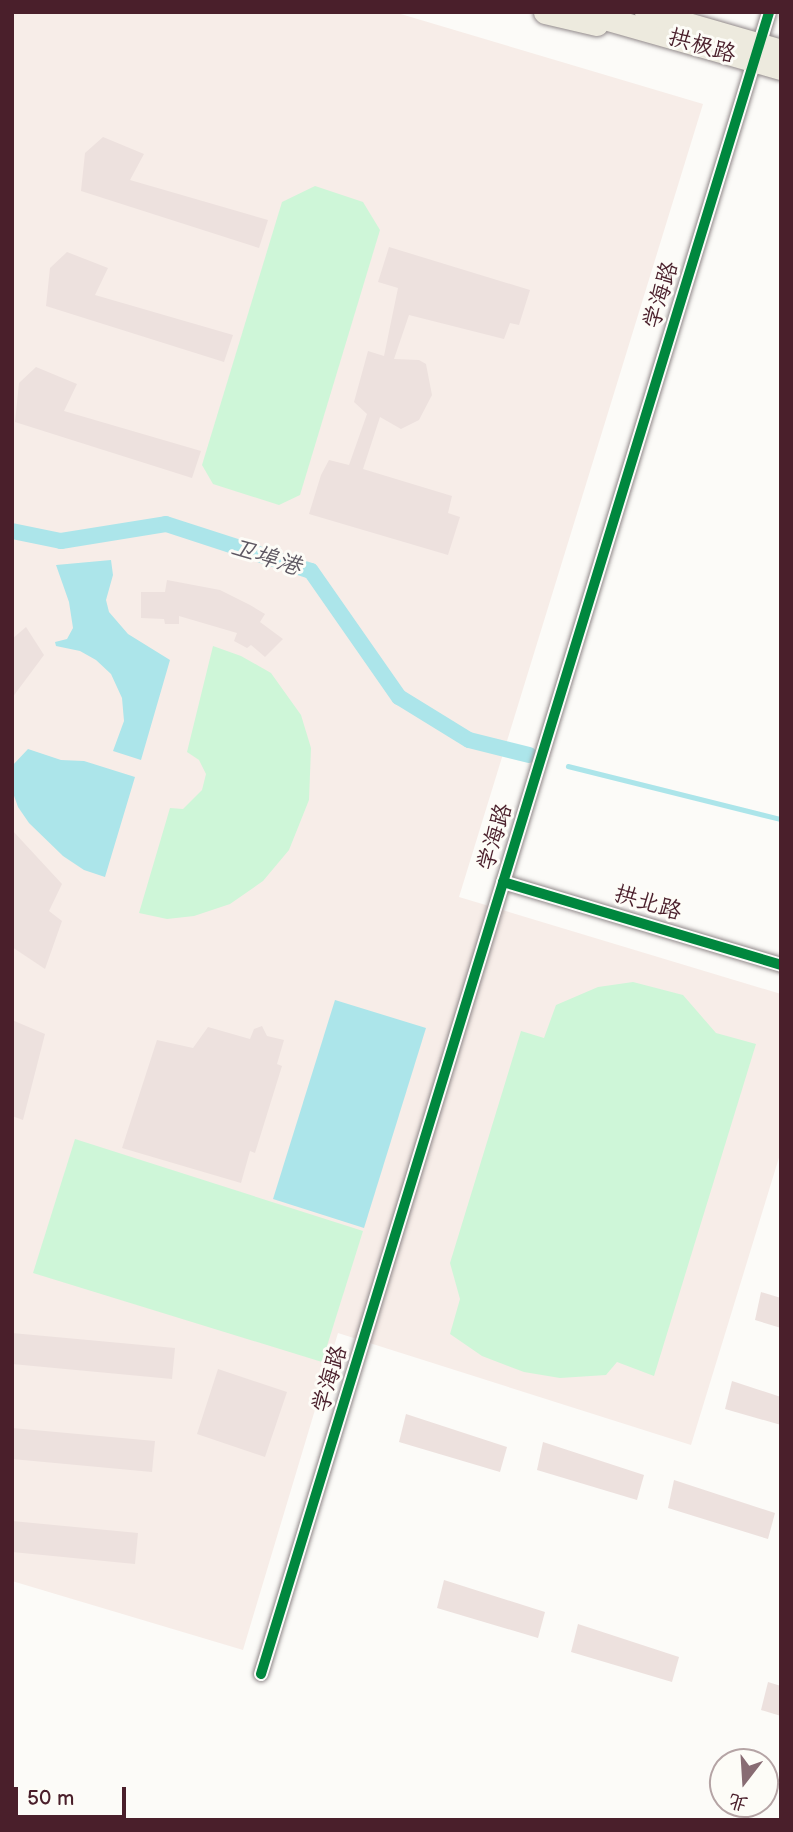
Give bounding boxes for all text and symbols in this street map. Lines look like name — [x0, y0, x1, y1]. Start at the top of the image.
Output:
street label: 拱极路 — [665, 23, 739, 69]
street label: 学海路 — [638, 258, 684, 332]
water label: 卫埠港 — [227, 532, 305, 582]
street label: 学海路 — [472, 800, 518, 874]
street label: 拱北路 — [611, 880, 685, 926]
street label: 学海路 — [307, 1342, 353, 1416]
north arrow — [709, 1748, 779, 1818]
scale bar — [18, 1772, 130, 1816]
text: 50 m — [27, 1786, 74, 1811]
text: 北 — [726, 1788, 751, 1815]

